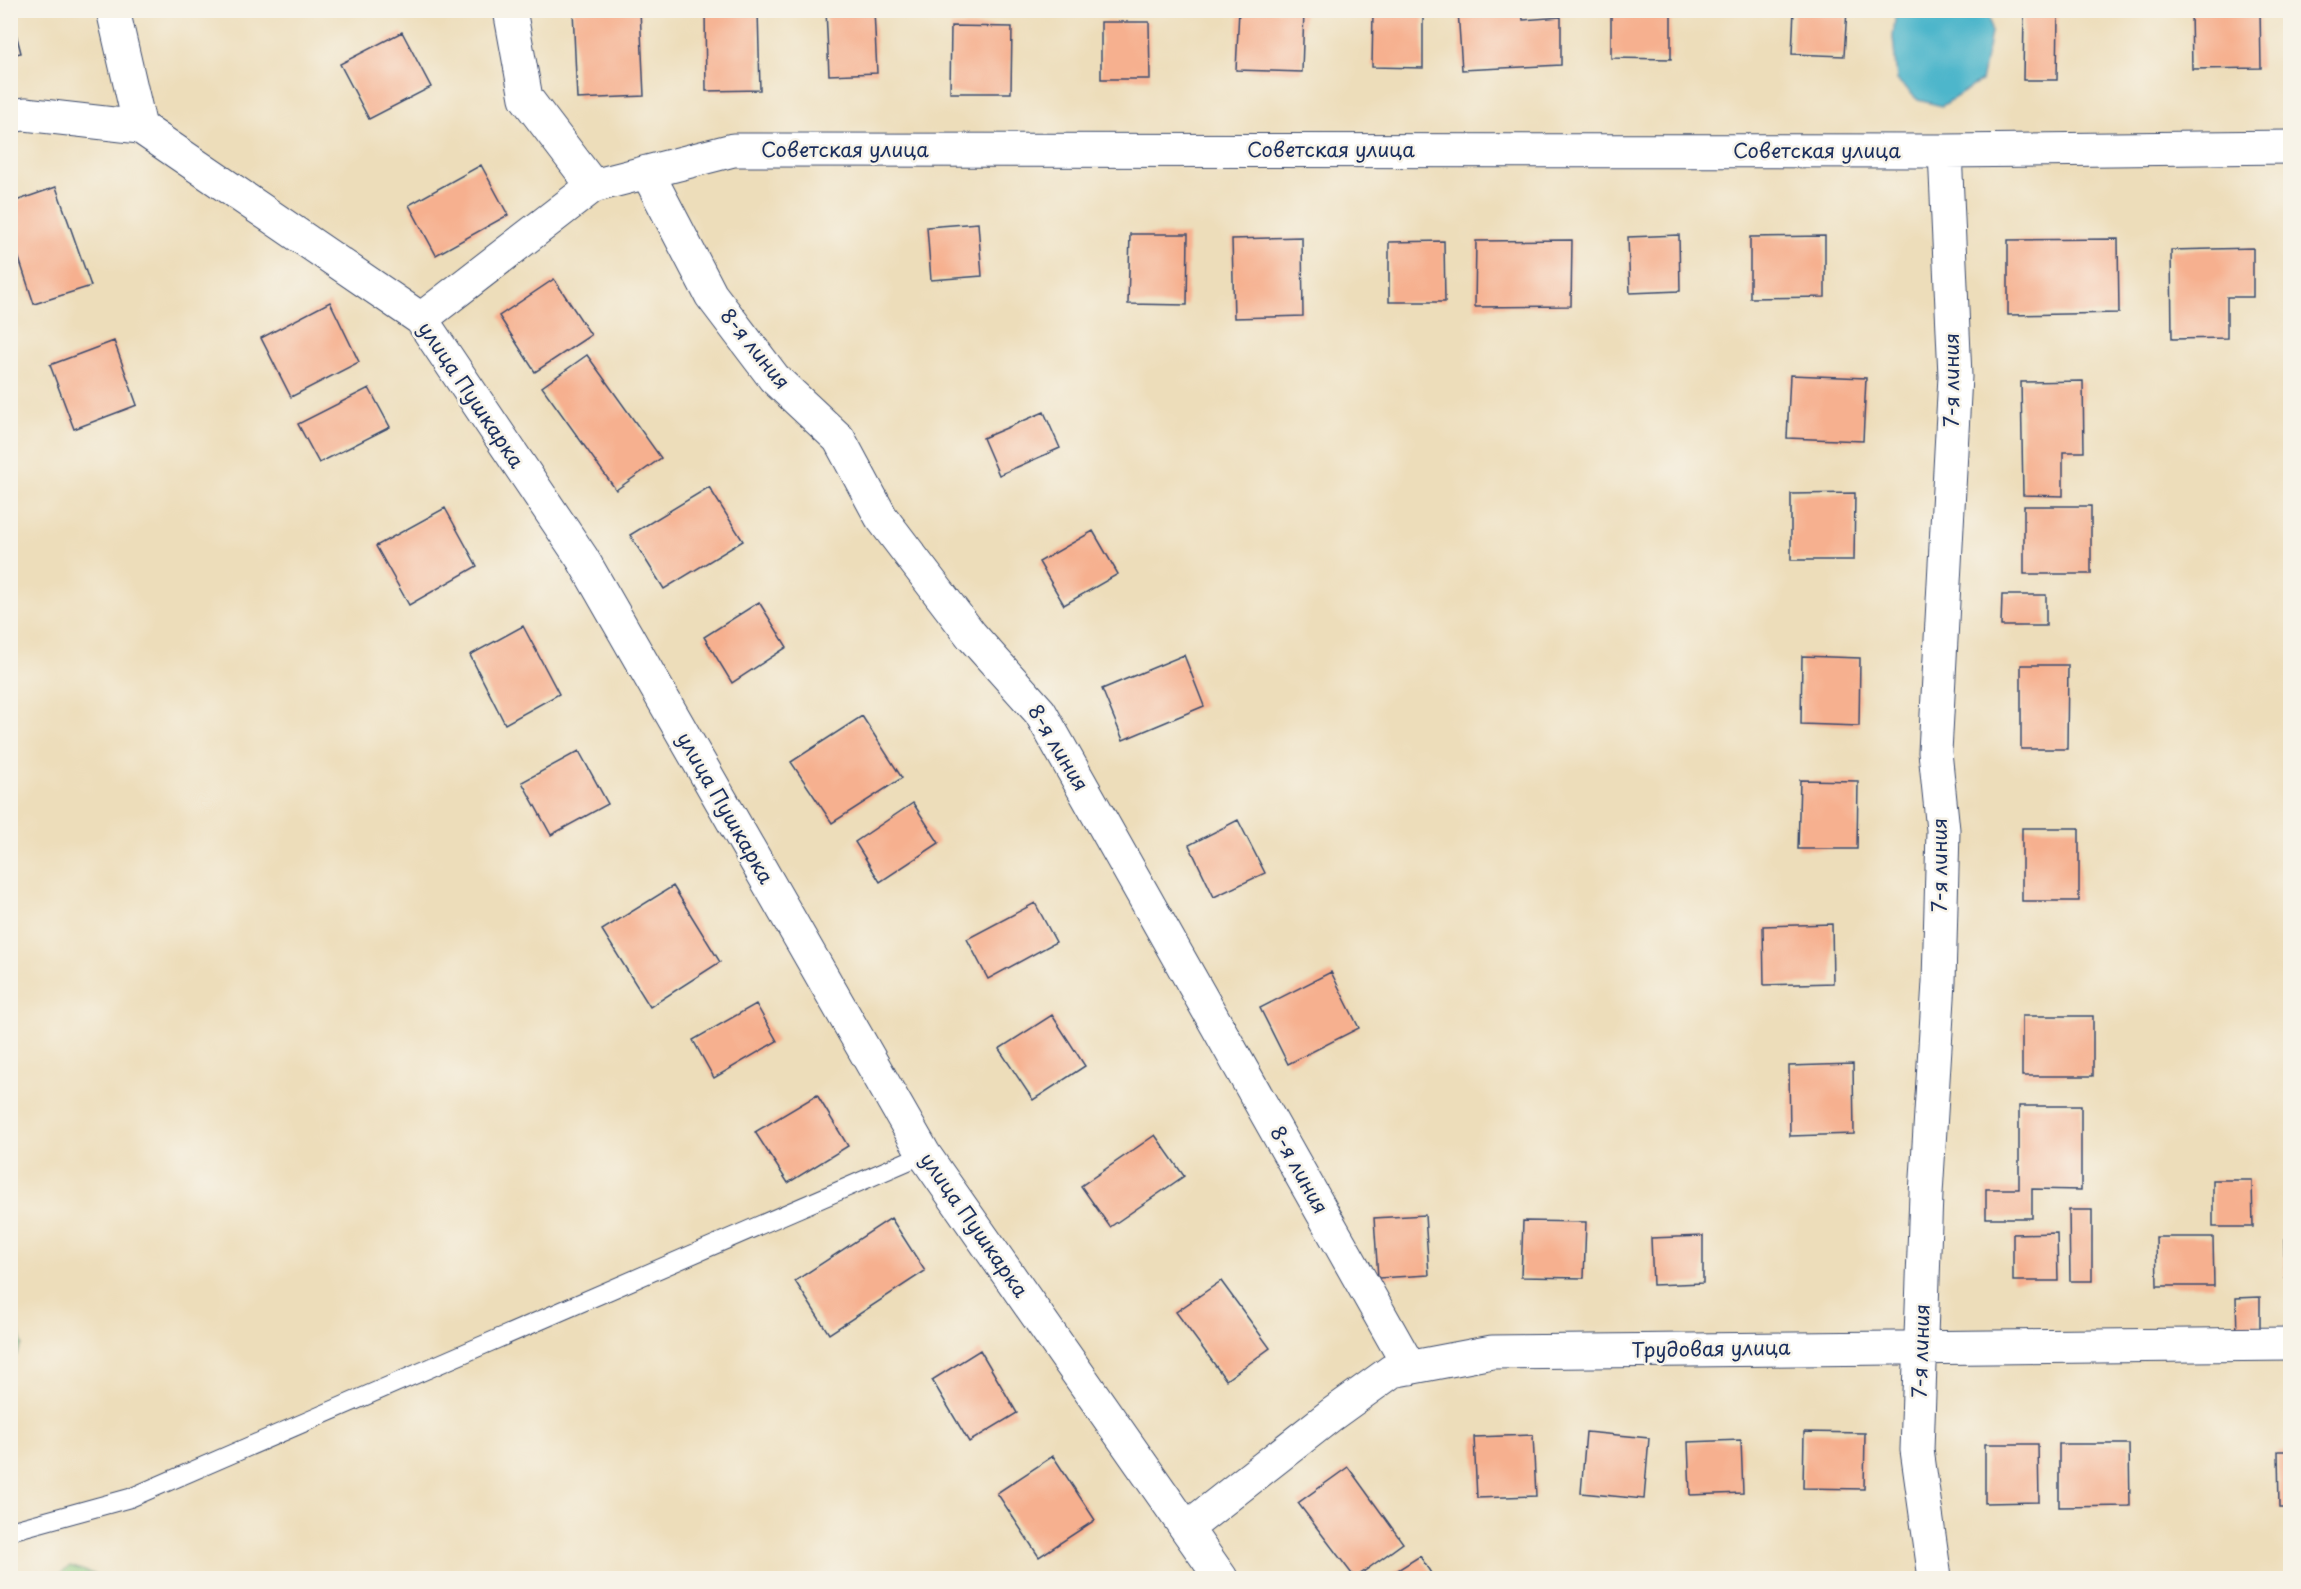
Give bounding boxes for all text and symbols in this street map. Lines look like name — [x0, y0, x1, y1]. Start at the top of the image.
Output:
street label: Советская улица — [761, 134, 929, 164]
street label: Советская улица — [1247, 134, 1415, 164]
street label: Советская улица — [1733, 135, 1901, 165]
street label: 8-я линия — [714, 302, 798, 395]
street label: улица Пушкарка — [412, 315, 532, 474]
street label: 7-я линия — [1936, 333, 1966, 427]
street label: 8-я линия — [1021, 699, 1097, 796]
street label: улица Пушкарка — [670, 726, 782, 890]
street label: 7-я линия — [1924, 818, 1954, 912]
street label: 8-я линия — [1263, 1120, 1336, 1219]
street label: улица Пушкарка — [913, 1146, 1036, 1304]
street label: 7-я линия — [1903, 1303, 1937, 1399]
street label: Трудовая улица — [1631, 1332, 1791, 1364]

